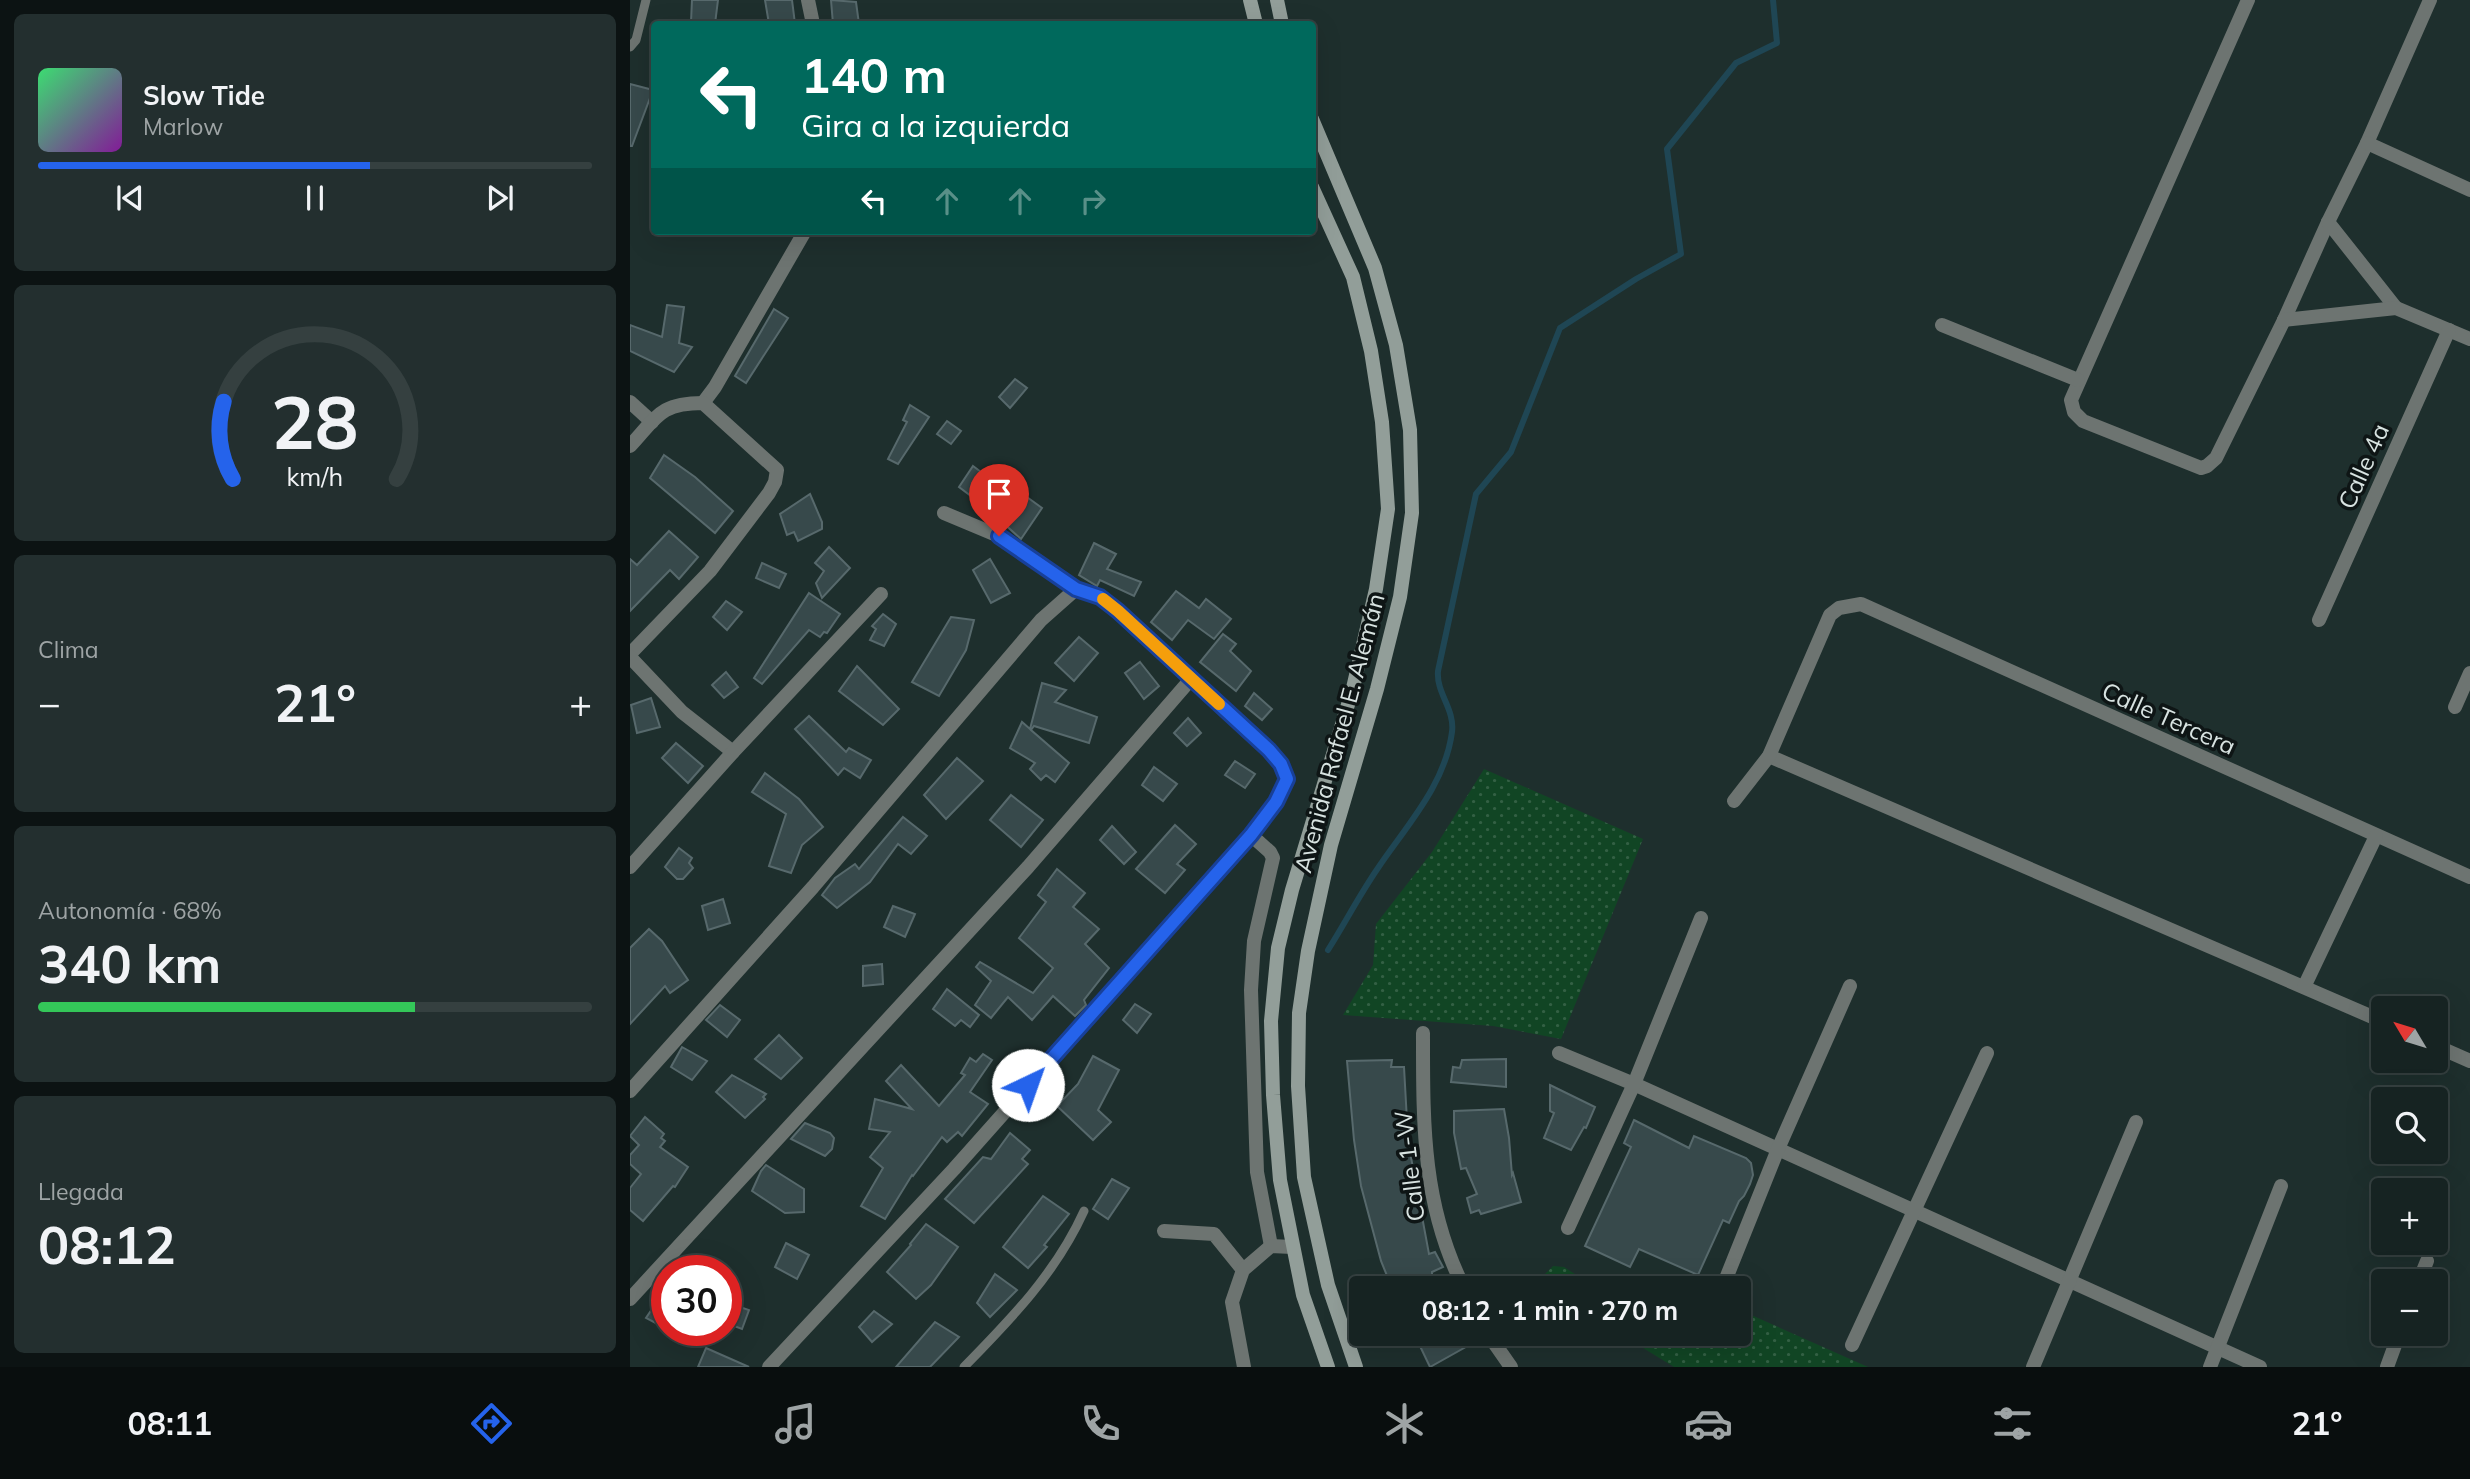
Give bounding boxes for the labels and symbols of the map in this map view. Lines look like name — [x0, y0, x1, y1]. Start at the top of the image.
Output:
street label: Calle 4a — [2331, 419, 2395, 513]
pin — [969, 464, 1029, 536]
street label: Avenida Rafael E. Alemán — [1287, 590, 1391, 876]
street label: Calle Tercera — [2098, 675, 2240, 761]
north arrow — [2371, 996, 2448, 1073]
position arrow — [991, 1048, 1065, 1122]
street label: Calle 1-W — [1387, 1109, 1431, 1223]
speed limit sign: 30 — [651, 1255, 742, 1346]

